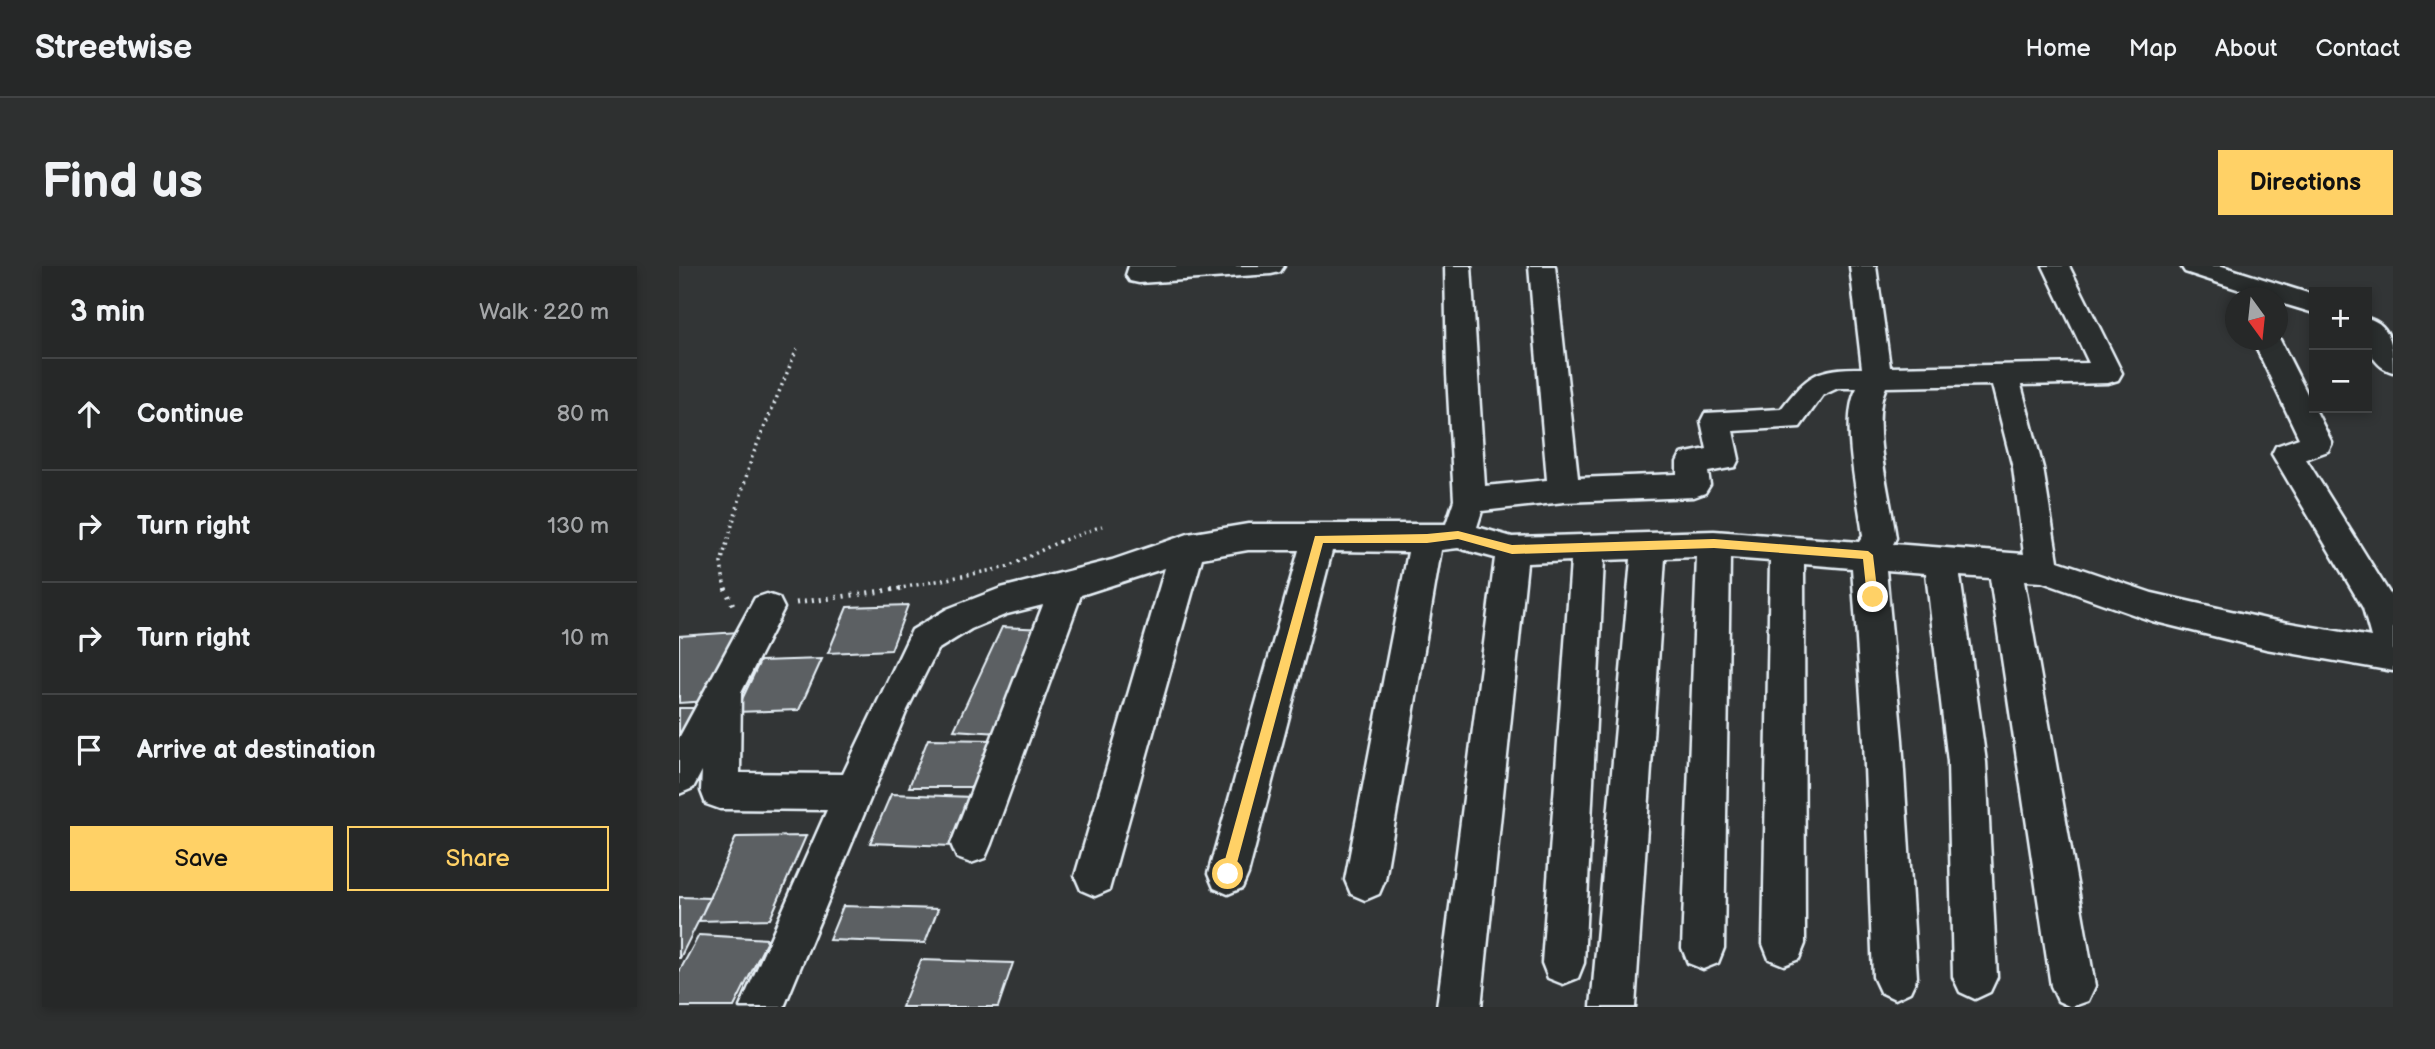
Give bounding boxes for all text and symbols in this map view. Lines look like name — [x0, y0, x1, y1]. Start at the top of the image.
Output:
text: Streetwise — [35, 28, 192, 68]
text: Home — [2026, 34, 2091, 63]
text: Map — [2129, 34, 2177, 63]
text: About — [2215, 34, 2277, 63]
text: Contact — [2315, 34, 2400, 63]
button: Directions — [2218, 150, 2393, 215]
text: Find us — [42, 153, 203, 212]
north arrow — [2225, 287, 2288, 350]
map controls — [2309, 287, 2372, 413]
button: + — [2309, 287, 2372, 350]
text: 3 min — [70, 294, 145, 330]
text: Walk · 220 m — [479, 298, 609, 326]
button: − — [2309, 350, 2372, 413]
icon: ahead — [70, 395, 108, 433]
text: Continue — [137, 399, 244, 430]
text: 80 m — [557, 400, 609, 428]
icon: right — [70, 507, 108, 545]
text: Turn right — [137, 511, 250, 542]
text: 130 m — [547, 512, 609, 540]
route end — [1857, 581, 1888, 612]
icon: right — [70, 619, 108, 657]
text: Turn right — [137, 623, 250, 654]
text: 10 m — [561, 624, 609, 652]
icon: arrive — [70, 731, 108, 769]
text: Arrive at destination — [137, 735, 376, 766]
button: Save — [70, 826, 333, 891]
button: Share — [347, 826, 609, 891]
route start — [1212, 858, 1243, 889]

